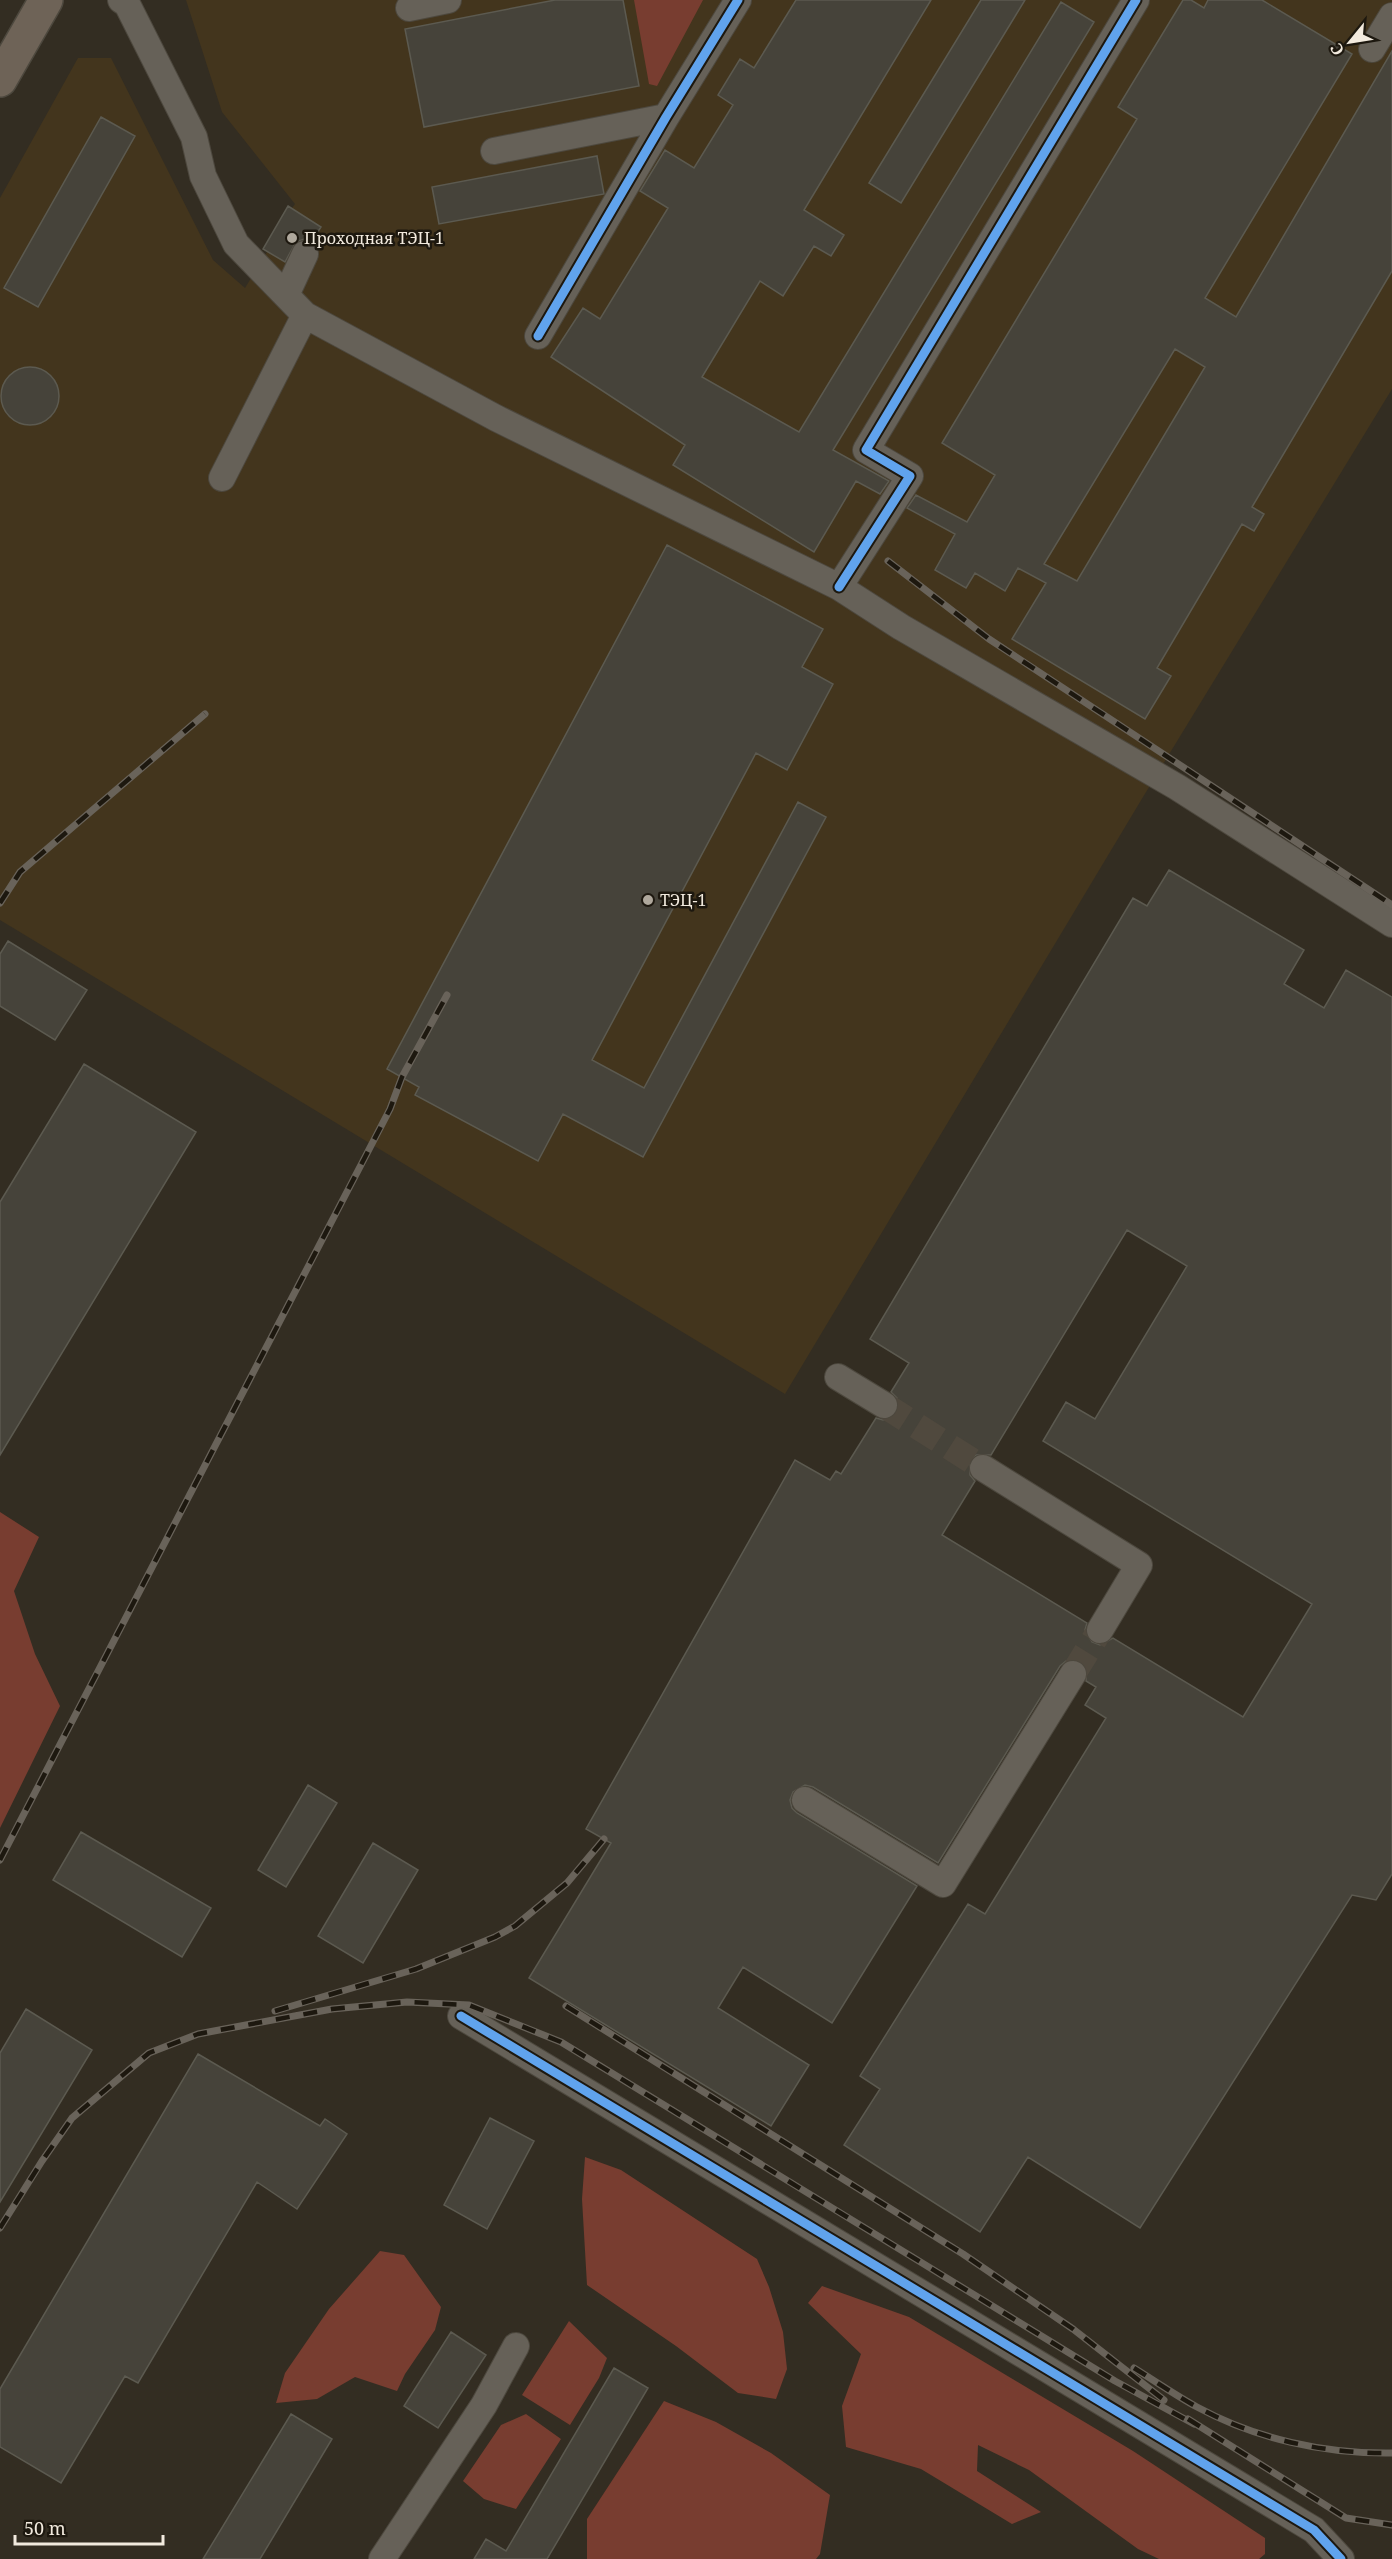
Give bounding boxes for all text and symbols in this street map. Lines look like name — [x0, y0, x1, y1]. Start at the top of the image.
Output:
north arrow — [1320, 12, 1380, 72]
text: С — [1325, 39, 1349, 60]
place label: Проходная ТЭЦ-1 — [304, 227, 444, 249]
marker: Проходная ТЭЦ-1 — [285, 231, 299, 245]
place label: ТЭЦ-1 — [660, 889, 707, 911]
marker: ТЭЦ-1 — [641, 893, 655, 907]
scale bar — [15, 2508, 164, 2546]
text: 50 m — [24, 2516, 66, 2540]

